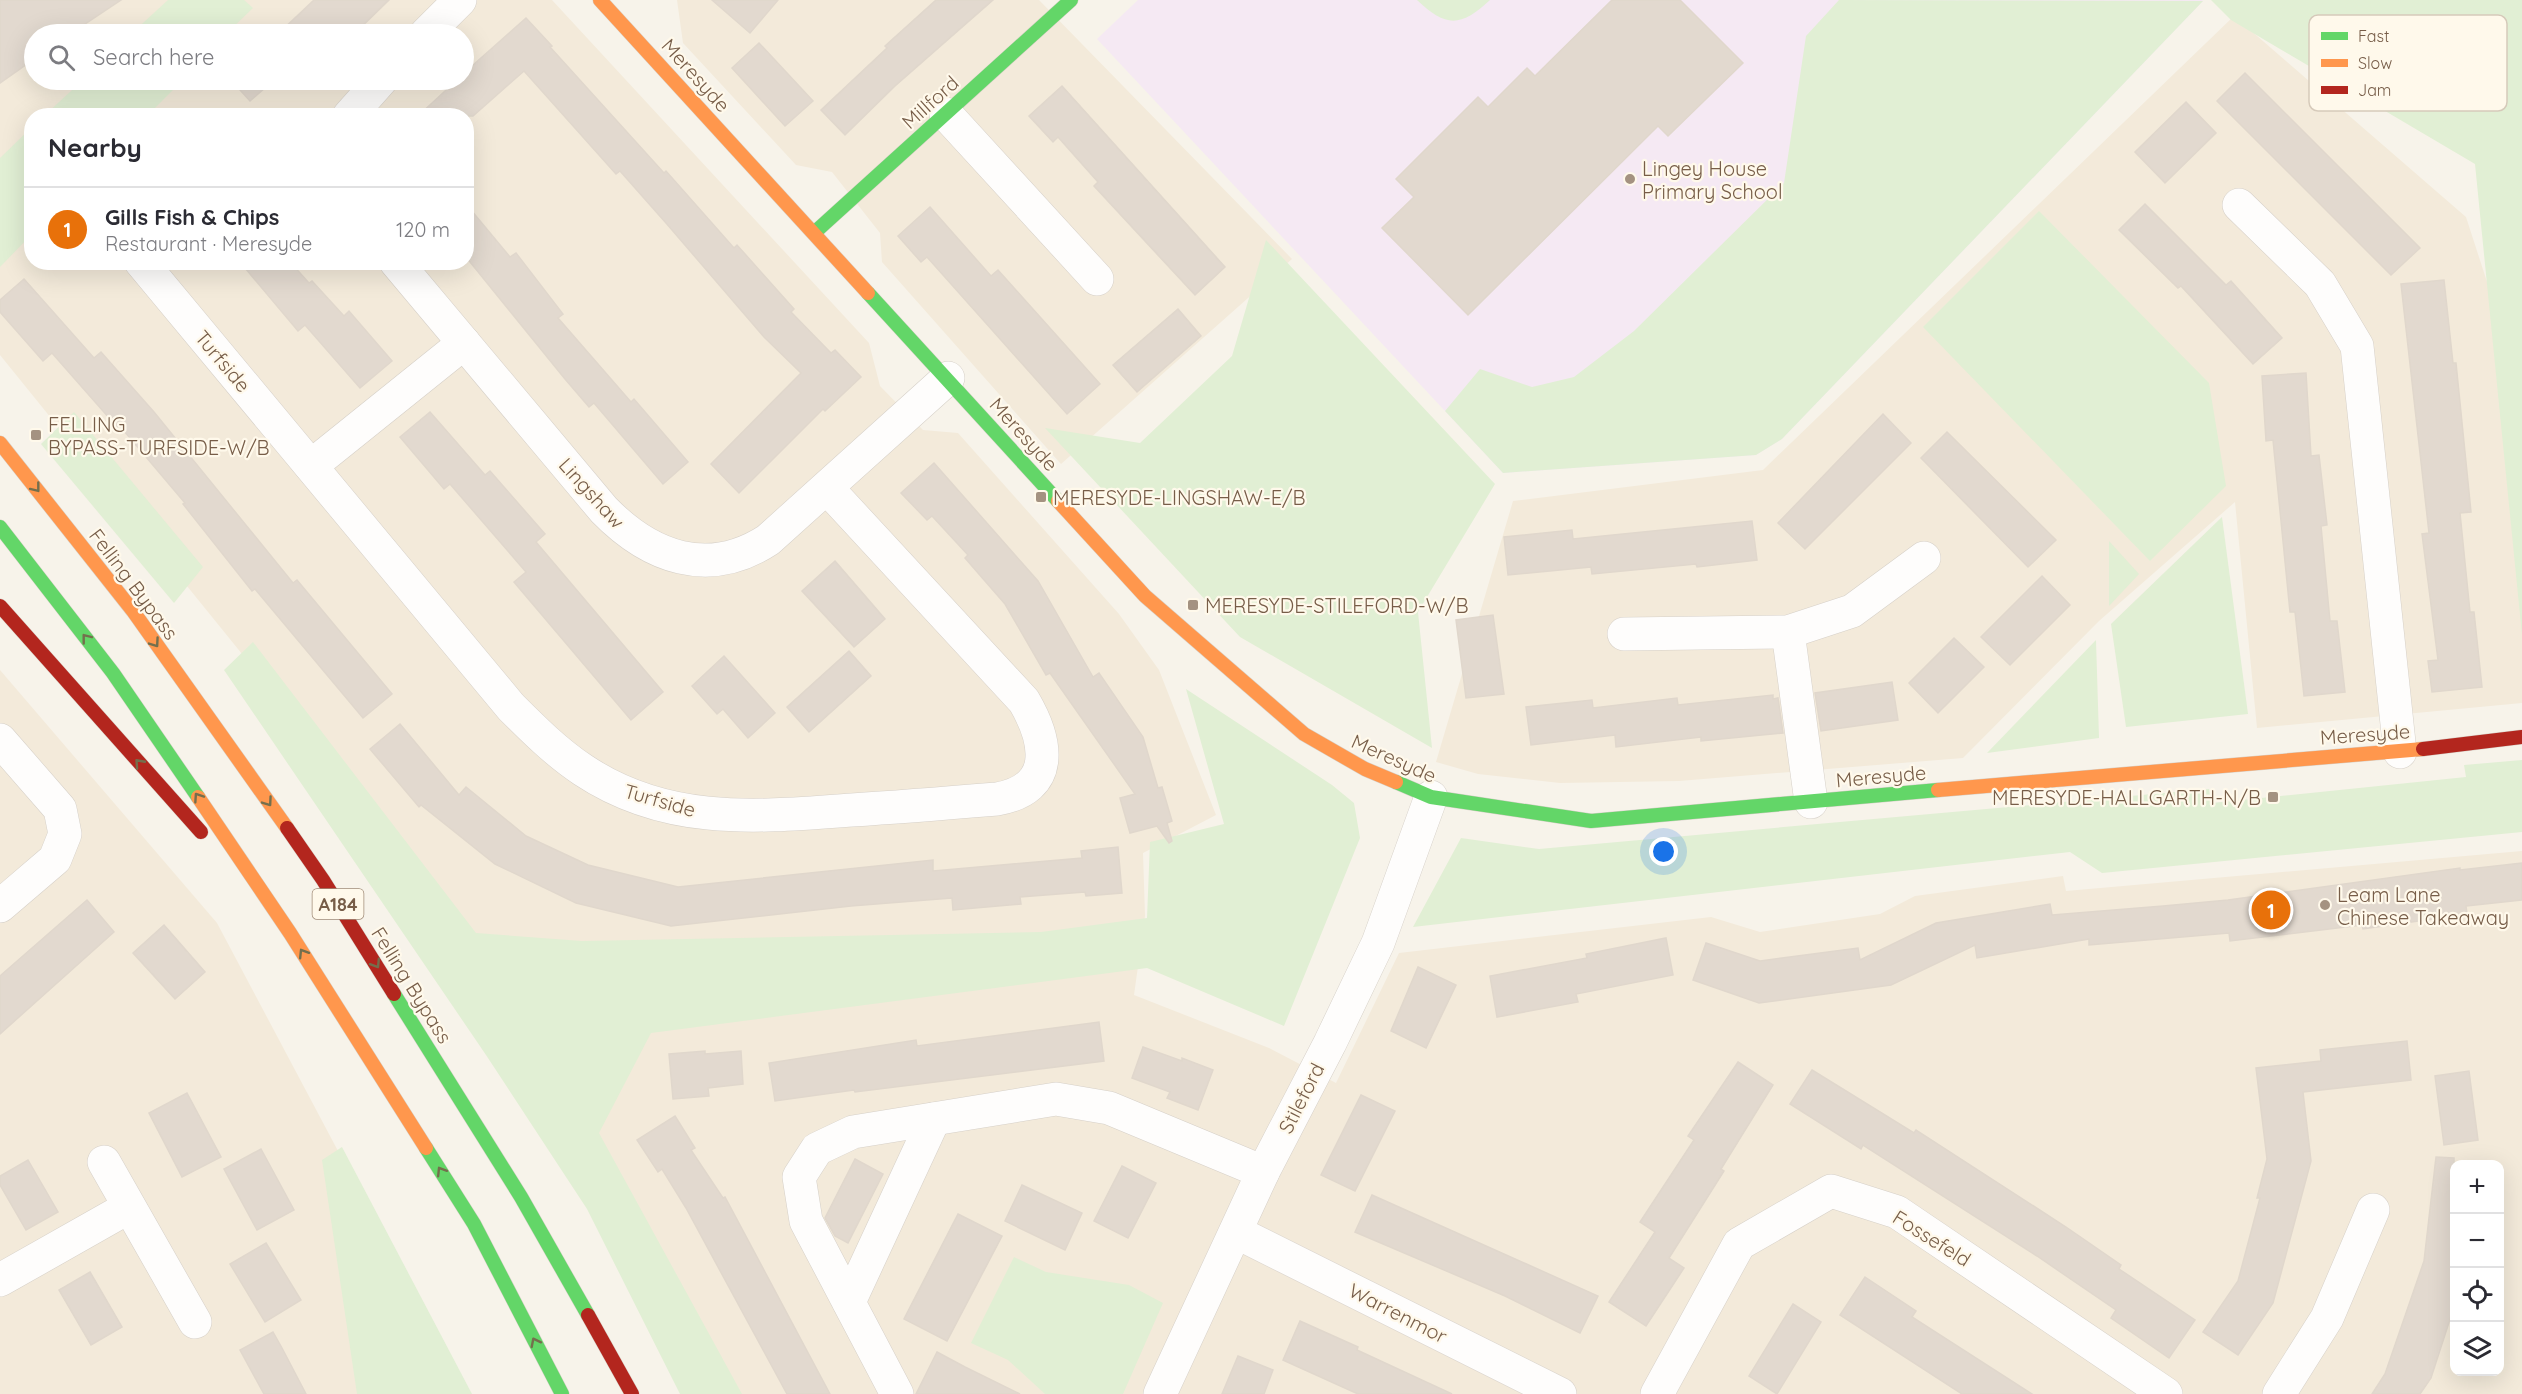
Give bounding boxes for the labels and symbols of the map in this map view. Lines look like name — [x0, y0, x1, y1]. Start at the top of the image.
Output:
legend — [2309, 15, 2507, 111]
text: Fast — [2358, 26, 2389, 46]
street label: Meresyde — [656, 33, 736, 117]
text: Slow — [2358, 53, 2392, 73]
street label: Millford — [896, 70, 964, 134]
text: Jam — [2358, 80, 2391, 100]
place label: Lingey House Primary School — [1642, 156, 1783, 204]
marker: Lingey House Primary School — [1623, 172, 1637, 186]
street label: Turfside — [190, 325, 256, 397]
street label: Meresyde — [984, 392, 1064, 476]
place label: FELLING BYPASS-TURFSIDE-W/B — [48, 412, 270, 460]
marker: FELLING BYPASS-TURFSIDE-W/B — [29, 428, 43, 442]
street label: Lingshaw — [554, 452, 630, 534]
one-way arrow — [29, 482, 40, 493]
place label: MERESYDE-LINGSHAW-E/B — [1053, 485, 1306, 510]
marker: MERESYDE-LINGSHAW-E/B — [1034, 490, 1048, 504]
street label: Felling Bypass — [84, 523, 184, 645]
place label: MERESYDE-STILEFORD-W/B — [1205, 593, 1468, 618]
marker: MERESYDE-STILEFORD-W/B — [1186, 598, 1200, 612]
one-way arrow — [82, 633, 93, 644]
one-way arrow — [148, 636, 159, 647]
street label: Meresyde — [2319, 718, 2411, 750]
street label: Meresyde — [1348, 728, 1440, 788]
one-way arrow — [135, 759, 146, 770]
street label: Meresyde — [1835, 760, 1927, 792]
street label: Turfside — [621, 778, 699, 822]
place label: MERESYDE-HALLGARTH-N/B — [1992, 785, 2261, 810]
marker: MERESYDE-HALLGARTH-N/B — [2266, 790, 2280, 804]
one-way arrow — [194, 793, 205, 804]
one-way arrow — [261, 795, 272, 806]
your location — [1649, 837, 1678, 866]
place label: Leam Lane Chinese Takeaway — [2337, 882, 2509, 930]
pin: 1 — [2252, 888, 2290, 932]
road number: A184 — [312, 889, 364, 919]
marker: Leam Lane Chinese Takeaway — [2318, 898, 2332, 912]
street label: Felling Bypass — [366, 922, 458, 1048]
one-way arrow — [299, 949, 310, 960]
one-way arrow — [368, 958, 380, 968]
street label: Stileford — [1273, 1059, 1329, 1137]
one-way arrow — [437, 1167, 448, 1178]
street label: Fossefeld — [1888, 1204, 1976, 1272]
street label: Warrenmor — [1345, 1278, 1452, 1349]
one-way arrow — [531, 1338, 542, 1348]

